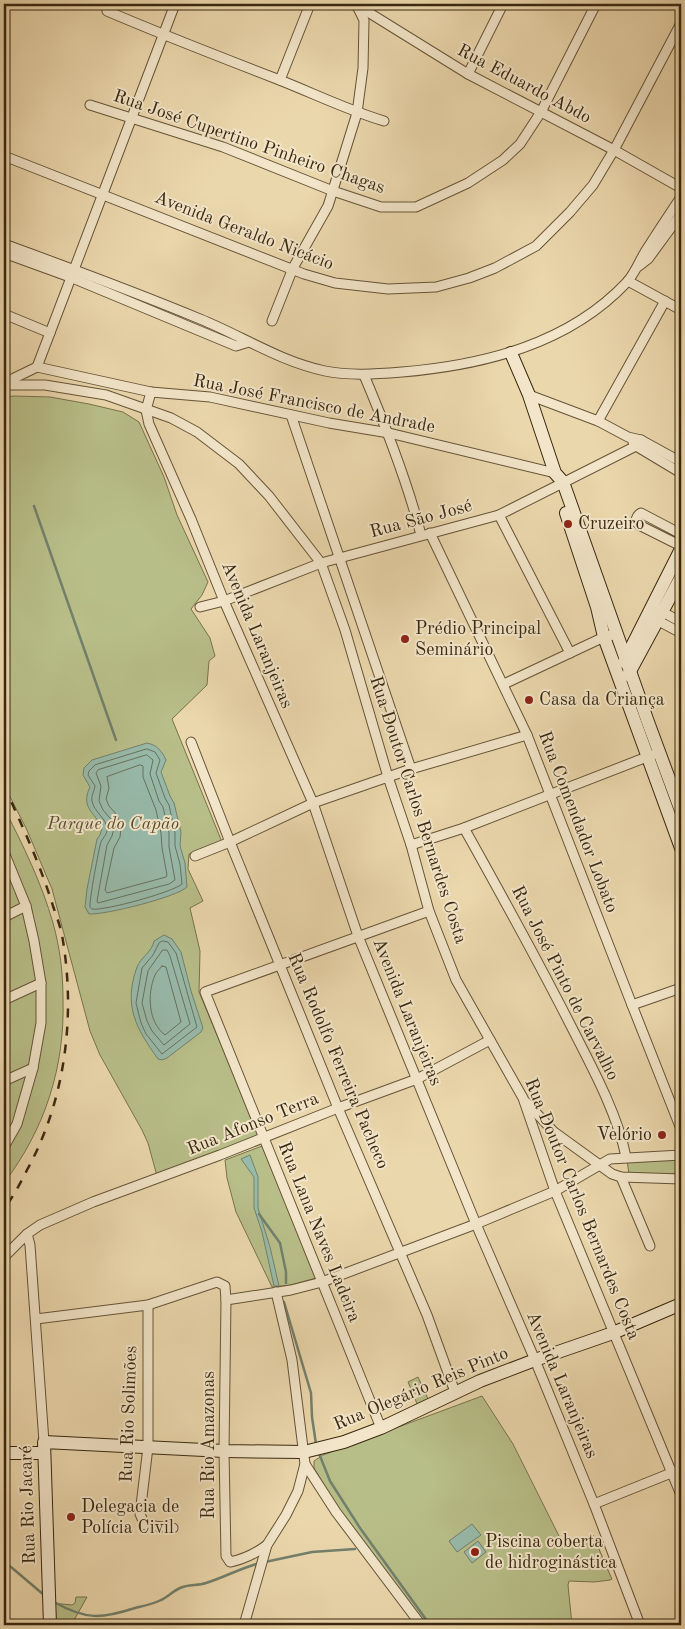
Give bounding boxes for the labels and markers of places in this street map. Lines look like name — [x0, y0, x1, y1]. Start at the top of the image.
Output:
place label: Cruzeiro — [578, 515, 644, 533]
marker: Cruzeiro — [562, 518, 574, 530]
place label: Prédio Principal Seminário — [415, 620, 541, 659]
marker: Prédio Principal Seminário — [399, 633, 411, 645]
place label: Casa da Criança — [539, 691, 665, 709]
marker: Casa da Criança — [523, 694, 535, 706]
place label: Velório — [597, 1126, 652, 1144]
marker: Velório — [656, 1129, 668, 1141]
place label: Delegacia de Polícia Civil — [81, 1498, 179, 1537]
marker: Delegacia de Polícia Civil — [65, 1511, 77, 1523]
place label: Piscina coberta de hidroginástica — [485, 1533, 617, 1572]
marker: Piscina coberta de hidroginástica — [469, 1546, 481, 1558]

